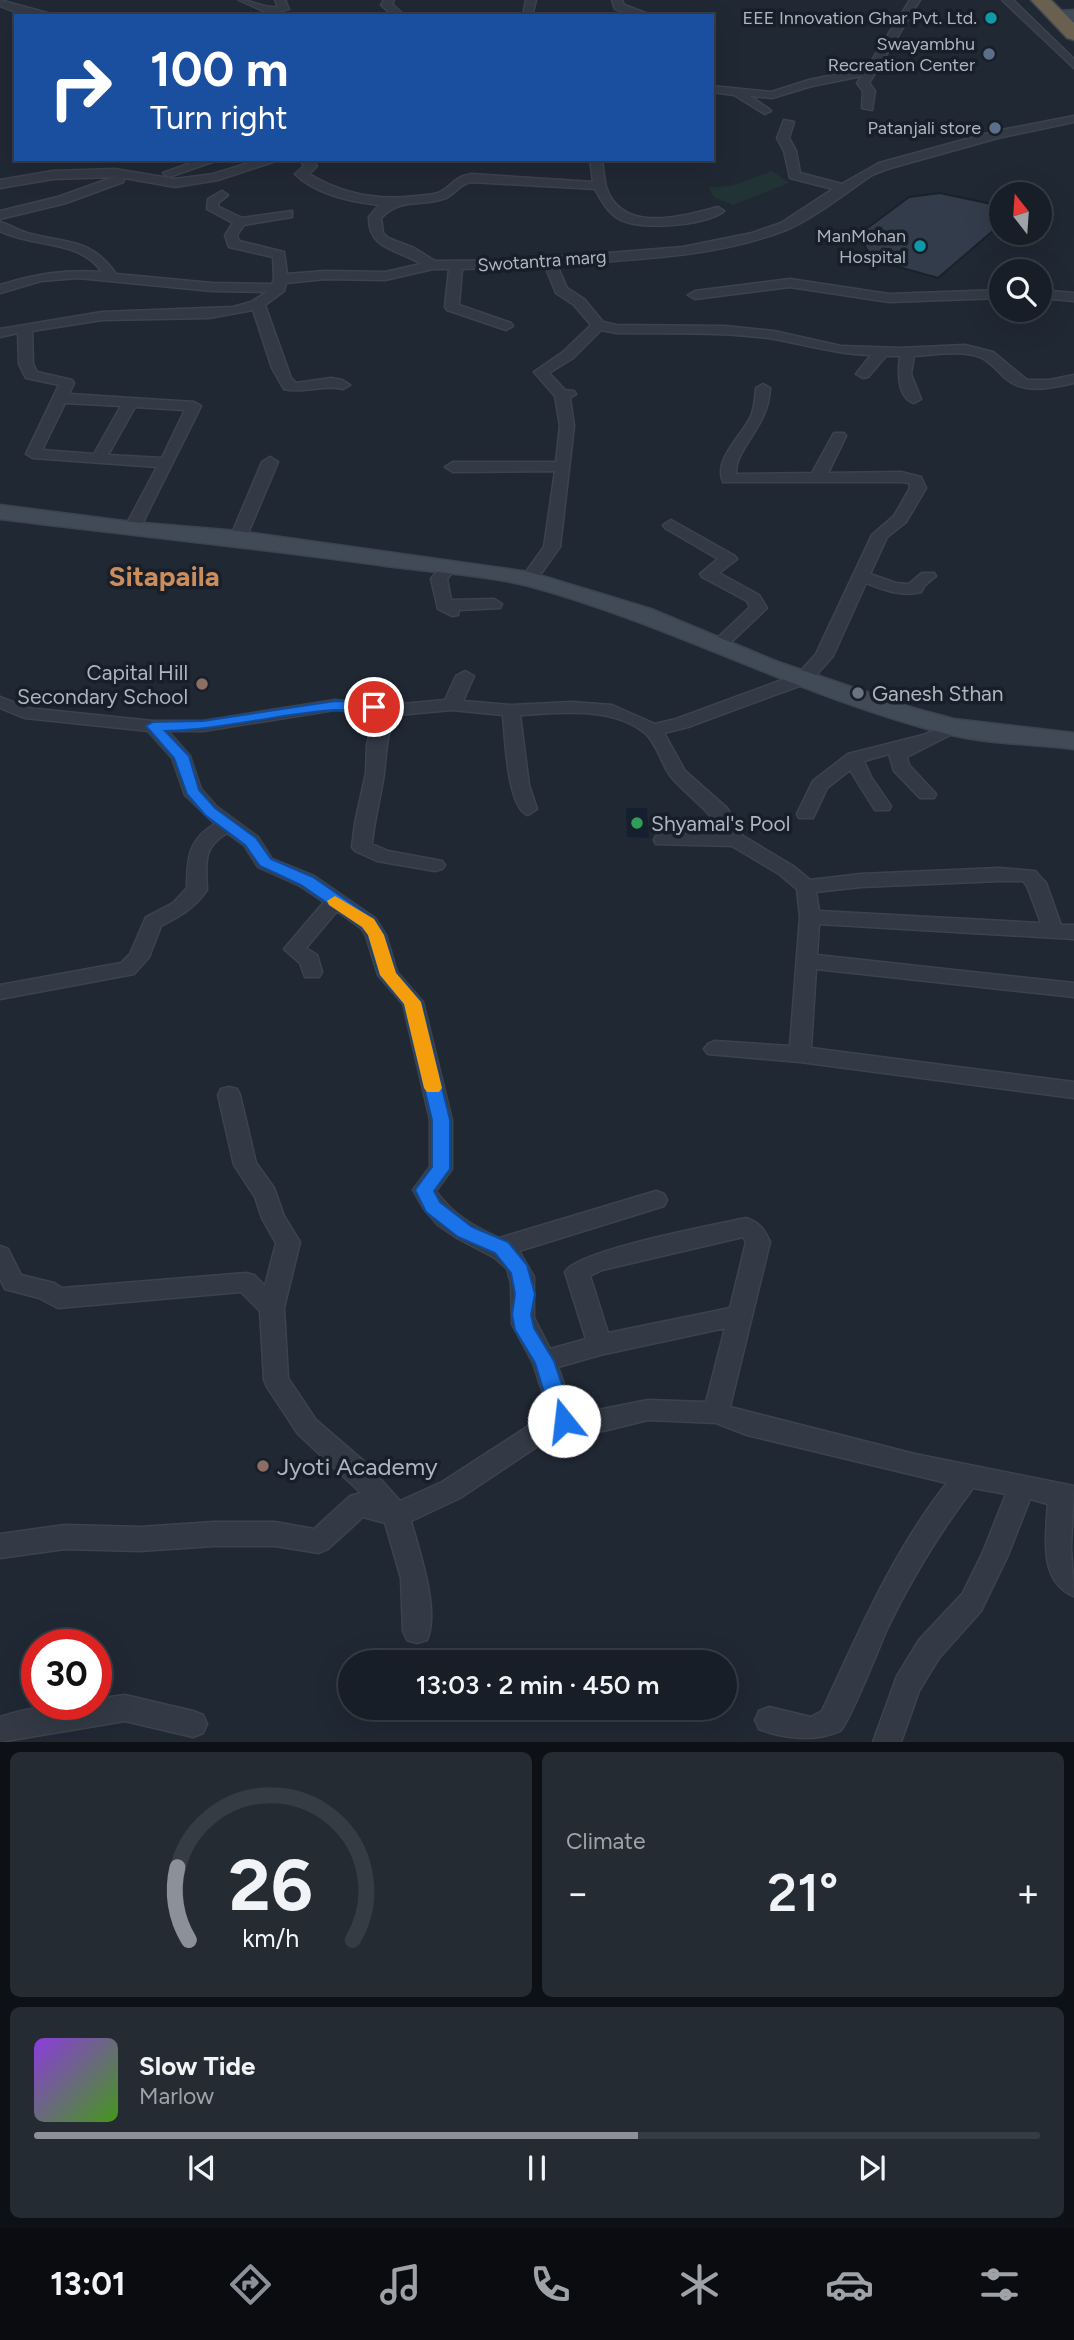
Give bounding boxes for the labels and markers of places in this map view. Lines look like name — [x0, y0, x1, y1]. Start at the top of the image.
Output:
place label: EEE Innovation Ghar Pvt. Ltd. — [743, 7, 977, 29]
marker: EEE Innovation Ghar Pvt. Ltd. — [983, 10, 999, 26]
place label: Swayambhu Recreation Center — [828, 33, 975, 76]
marker: Swayambhu Recreation Center — [981, 46, 997, 62]
place label: Patanjali store — [867, 117, 981, 139]
marker: Patanjali store — [987, 120, 1003, 136]
place label: ManMohan Hospital — [817, 225, 906, 268]
marker: ManMohan Hospital — [912, 238, 928, 254]
place label: Capital Hill Secondary School — [17, 660, 188, 709]
marker: Capital Hill Secondary School — [194, 676, 210, 692]
pin — [344, 677, 404, 737]
place label: Ganesh Sthan — [872, 681, 1004, 706]
marker: Ganesh Sthan — [850, 685, 866, 701]
place label: Shyamal's Pool — [651, 811, 790, 836]
marker: Shyamal's Pool — [629, 815, 645, 831]
place label: Jyoti Academy — [277, 1452, 438, 1481]
marker: Jyoti Academy — [255, 1458, 271, 1474]

